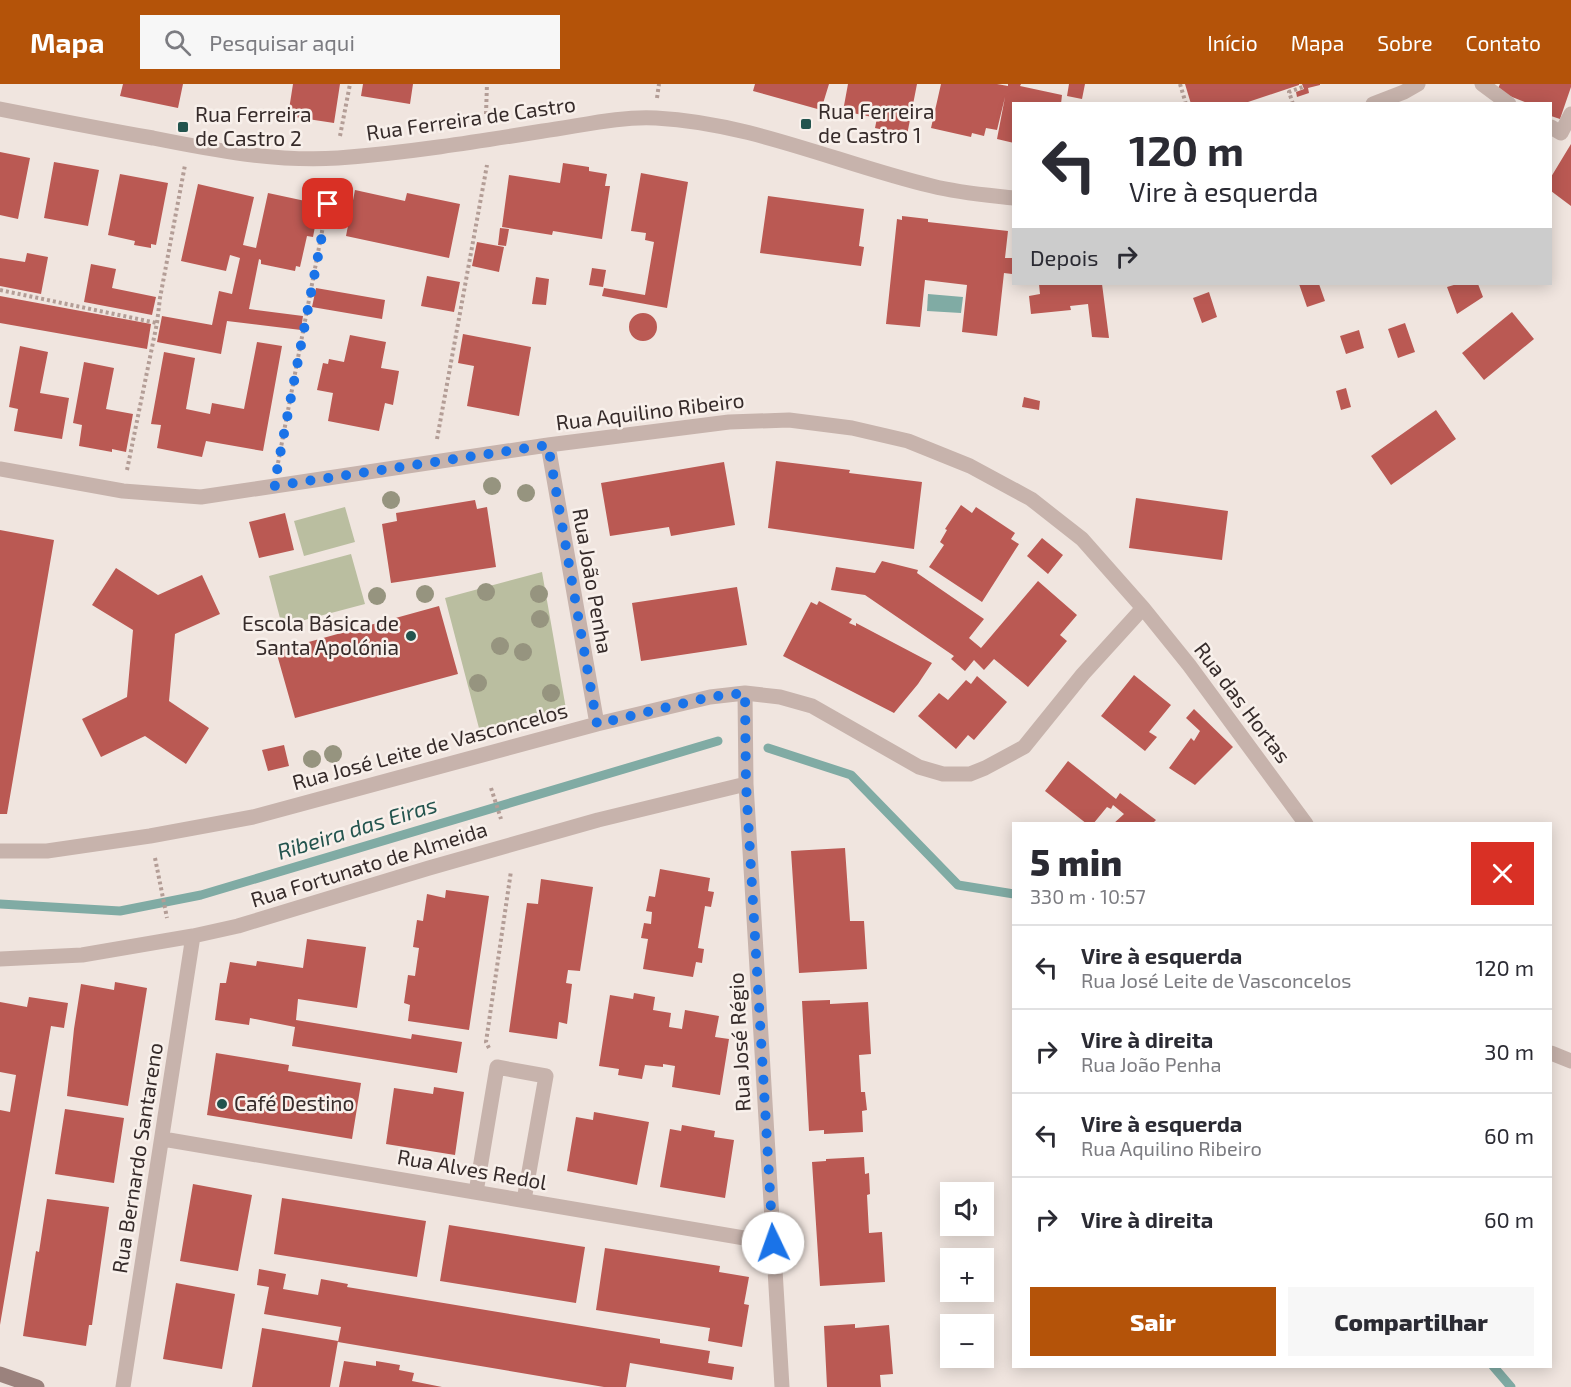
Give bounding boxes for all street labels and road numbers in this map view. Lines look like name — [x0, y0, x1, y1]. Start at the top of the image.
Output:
street label: Rua Ferreira de Castro — [364, 90, 577, 145]
street label: Rua Aquilino Ribeiro — [554, 387, 746, 434]
street label: Rua João Penha — [568, 506, 619, 656]
street label: Rua das Hortas — [1190, 637, 1297, 767]
street label: Rua José Leite de Vasconcelos — [289, 697, 570, 794]
street label: Rua Fortunato de Almeida — [247, 816, 490, 911]
street label: Rua José Régio — [722, 972, 755, 1112]
street label: Rua Bernardo Santareno — [106, 1041, 167, 1275]
street label: Rua Alves Redol — [395, 1143, 550, 1194]

